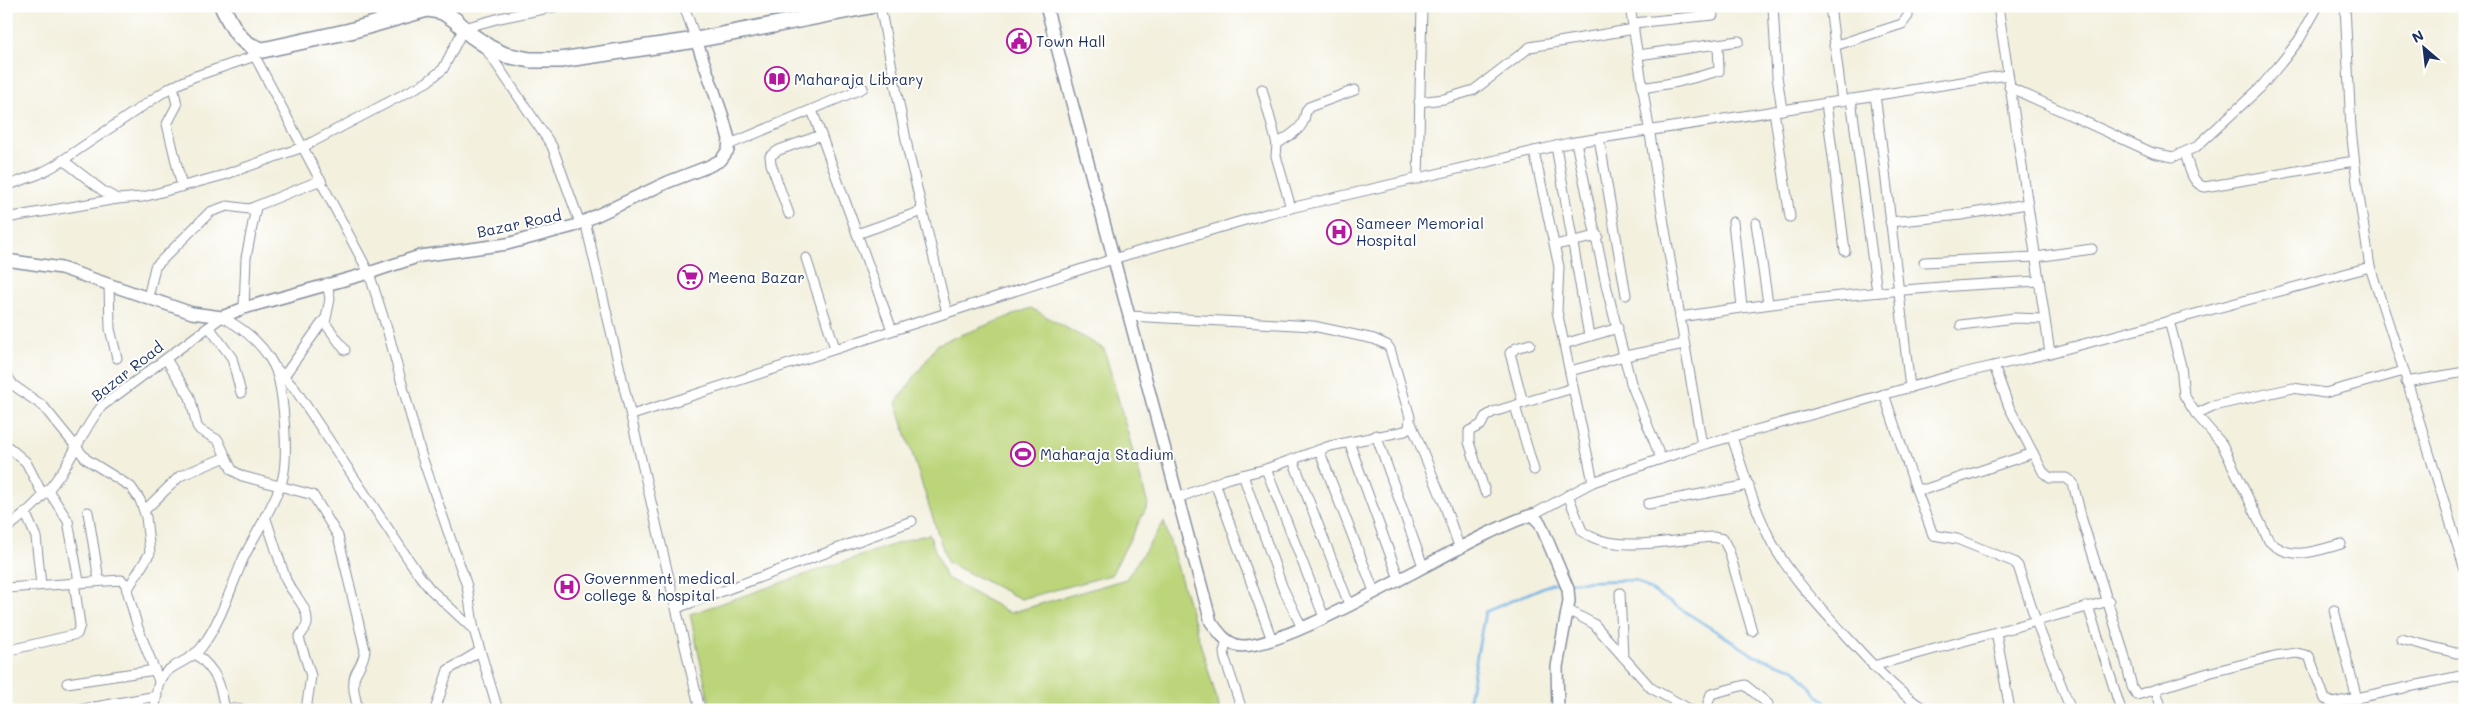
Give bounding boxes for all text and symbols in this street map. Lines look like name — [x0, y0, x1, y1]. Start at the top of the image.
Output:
north arrow — [2398, 22, 2448, 72]
text: N — [2409, 25, 2427, 47]
public building icon: Town Hall — [1006, 28, 1032, 54]
place label: Town Hall — [1036, 31, 1106, 51]
library icon: Maharaja Library — [764, 66, 790, 92]
place label: Maharaja Library — [794, 69, 924, 89]
street label: Bazar Road — [475, 204, 563, 242]
place label: Sameer Memorial Hospital — [1356, 213, 1484, 250]
hospital icon: Sameer Memorial Hospital — [1326, 219, 1352, 245]
supermarket icon: Meena Bazar — [677, 264, 703, 290]
place label: Meena Bazar — [708, 267, 805, 287]
street label: Bazar Road — [87, 337, 167, 405]
sports icon: Maharaja Stadium — [1010, 441, 1036, 467]
place label: Maharaja Stadium — [1040, 444, 1174, 464]
place label: Government medical college & hospital — [584, 568, 735, 605]
hospital icon: Government medical college & hospital — [554, 574, 580, 600]

